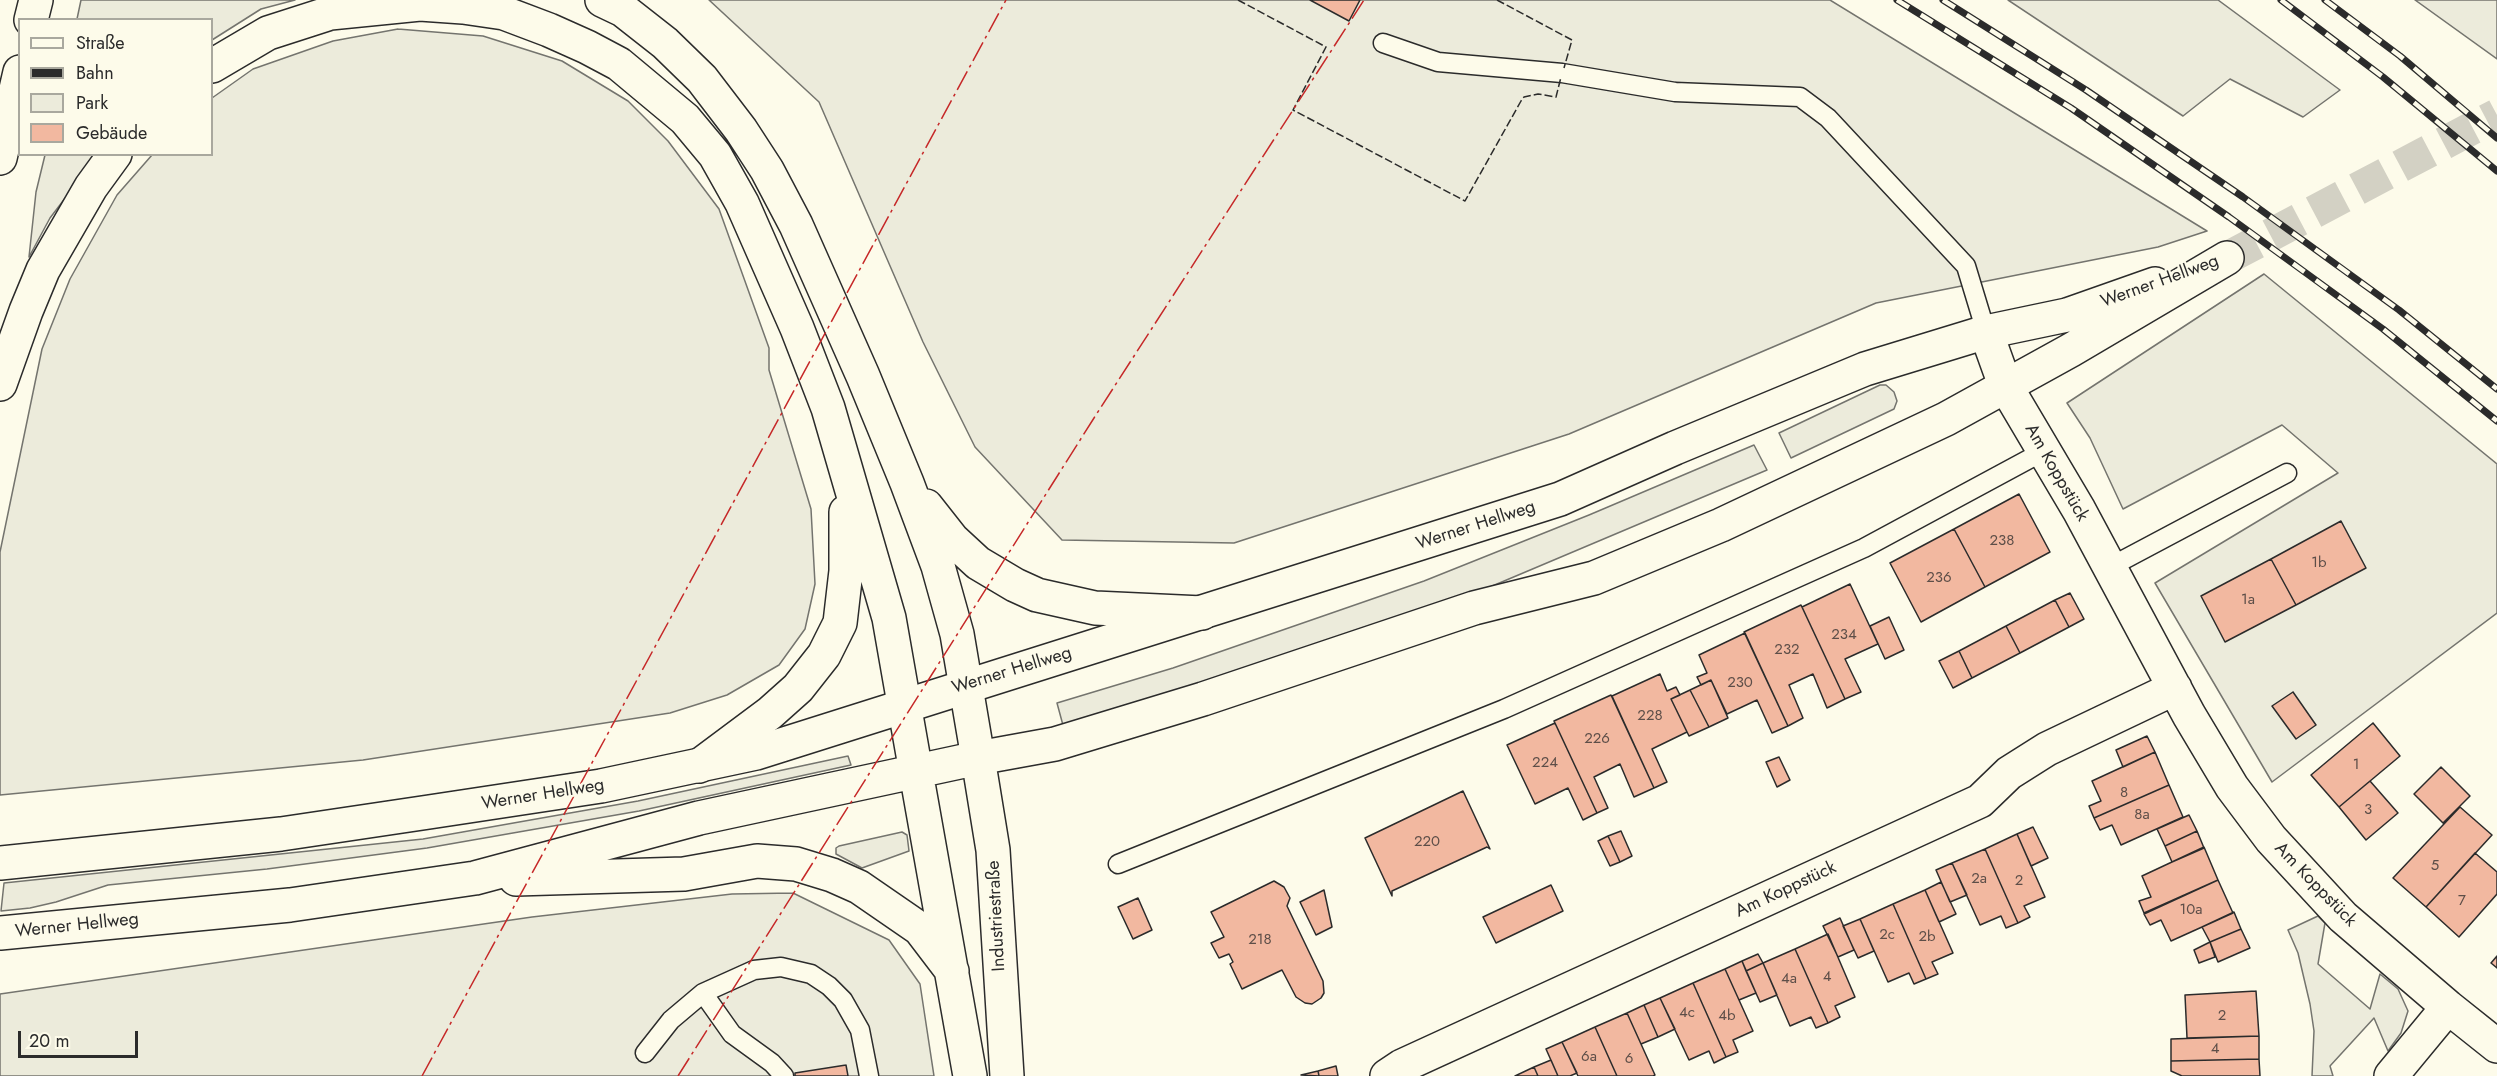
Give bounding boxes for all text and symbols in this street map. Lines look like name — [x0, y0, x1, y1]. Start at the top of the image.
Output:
legend — [18, 18, 213, 156]
text: Straße — [76, 30, 124, 56]
text: Bahn — [76, 60, 114, 86]
text: Park — [76, 90, 108, 116]
text: Gebäude — [76, 120, 147, 146]
street label: Werner Hellweg — [2098, 251, 2222, 313]
street label: Am Koppstück — [2019, 420, 2093, 526]
street label: Werner Hellweg — [1414, 497, 1538, 555]
house number: 238 — [1990, 532, 2014, 550]
house number: 1b — [2311, 554, 2327, 572]
house number: 236 — [1926, 569, 1952, 587]
house number: 1a — [2241, 591, 2255, 609]
house number: 234 — [1831, 626, 1857, 644]
house number: 232 — [1774, 641, 1800, 659]
street label: Werner Hellweg — [950, 643, 1074, 699]
house number: 230 — [1727, 674, 1753, 692]
house number: 228 — [1637, 707, 1663, 725]
house number: 226 — [1584, 730, 1610, 748]
house number: 224 — [1532, 754, 1558, 772]
house number: 1 — [2353, 756, 2359, 774]
street label: Werner Hellweg — [480, 775, 606, 815]
house number: 8 — [2120, 784, 2128, 802]
house number: 3 — [2364, 801, 2372, 819]
house number: 8a — [2134, 806, 2150, 824]
house number: 220 — [1414, 833, 1440, 851]
street label: Am Koppstück — [2269, 838, 2361, 932]
street label: Am Koppstück — [1732, 857, 1840, 923]
house number: 5 — [2431, 857, 2439, 875]
street label: Industriestraße — [983, 860, 1011, 972]
house number: 2a — [1971, 870, 1987, 888]
house number: 2 — [2015, 872, 2023, 890]
house number: 7 — [2458, 892, 2466, 910]
house number: 10a — [2180, 901, 2202, 919]
street label: Werner Hellweg — [14, 909, 140, 943]
house number: 2c — [1879, 926, 1895, 944]
house number: 2b — [1918, 928, 1936, 946]
house number: 218 — [1248, 931, 1272, 949]
house number: 4 — [1823, 968, 1831, 986]
house number: 4a — [1781, 970, 1797, 988]
house number: 4c — [1679, 1004, 1695, 1022]
house number: 4b — [1718, 1007, 1736, 1025]
house number: 2 — [2218, 1007, 2226, 1025]
scale bar — [21, 1019, 141, 1057]
text: 20 m — [29, 1028, 69, 1054]
house number: 4 — [2211, 1040, 2219, 1058]
house number: 6a — [1581, 1048, 1597, 1066]
house number: 6 — [1625, 1050, 1633, 1068]

